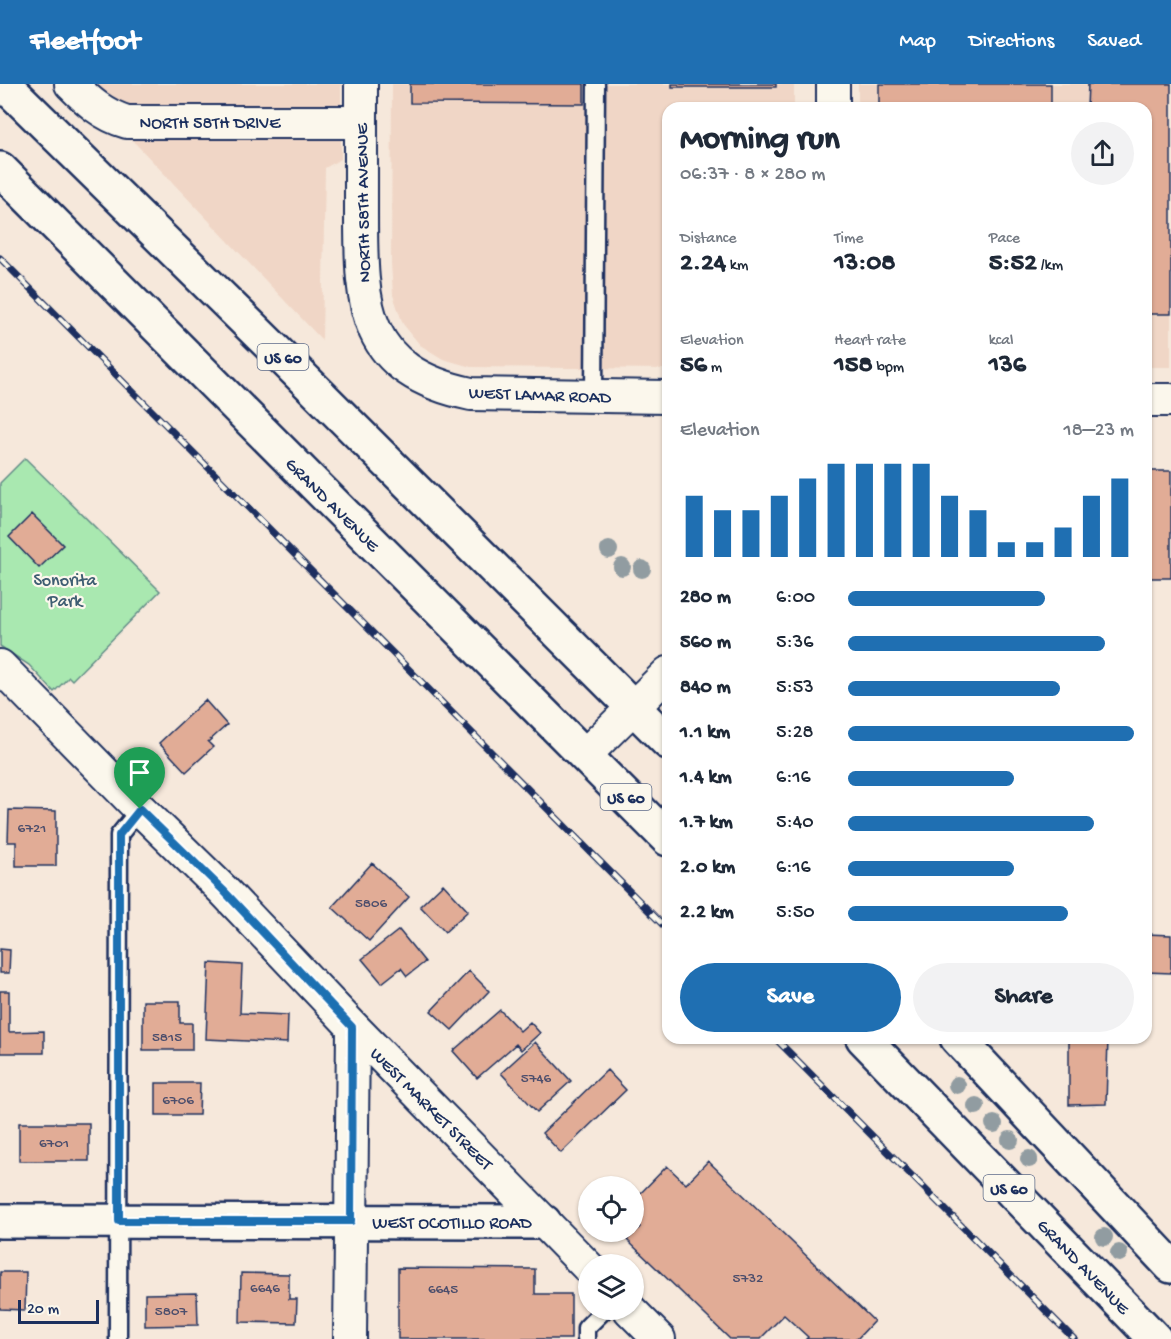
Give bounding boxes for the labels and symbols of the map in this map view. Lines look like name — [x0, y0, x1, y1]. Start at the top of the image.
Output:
street label: NORTH 58TH DRIVE — [140, 114, 281, 135]
street label: NORTH 58TH AVENUE — [353, 122, 376, 283]
road number: US 60 — [258, 344, 308, 370]
street label: WEST LAMAR ROAD — [468, 384, 612, 409]
street label: GRAND AVENUE — [280, 454, 383, 558]
park label: Sonorita Park — [33, 571, 98, 613]
pin — [114, 747, 165, 809]
road number: US 60 — [600, 784, 652, 810]
house number: 6721 — [18, 820, 46, 838]
house number: 5806 — [355, 895, 388, 913]
house number: 5815 — [152, 1029, 182, 1047]
street label: WEST MARKET STREET — [364, 1044, 497, 1176]
house number: 5746 — [521, 1070, 552, 1088]
house number: 6706 — [162, 1092, 194, 1110]
house number: 6701 — [39, 1135, 69, 1153]
road number: US 60 — [984, 1175, 1034, 1201]
street label: WEST OCOTILLO ROAD — [372, 1214, 532, 1235]
street label: GRAND AVENUE — [1031, 1216, 1133, 1320]
house number: 5732 — [733, 1270, 763, 1288]
house number: 6646 — [250, 1280, 280, 1298]
house number: 6645 — [428, 1281, 458, 1299]
scale bar — [18, 1297, 99, 1324]
house number: 5807 — [155, 1303, 188, 1321]

